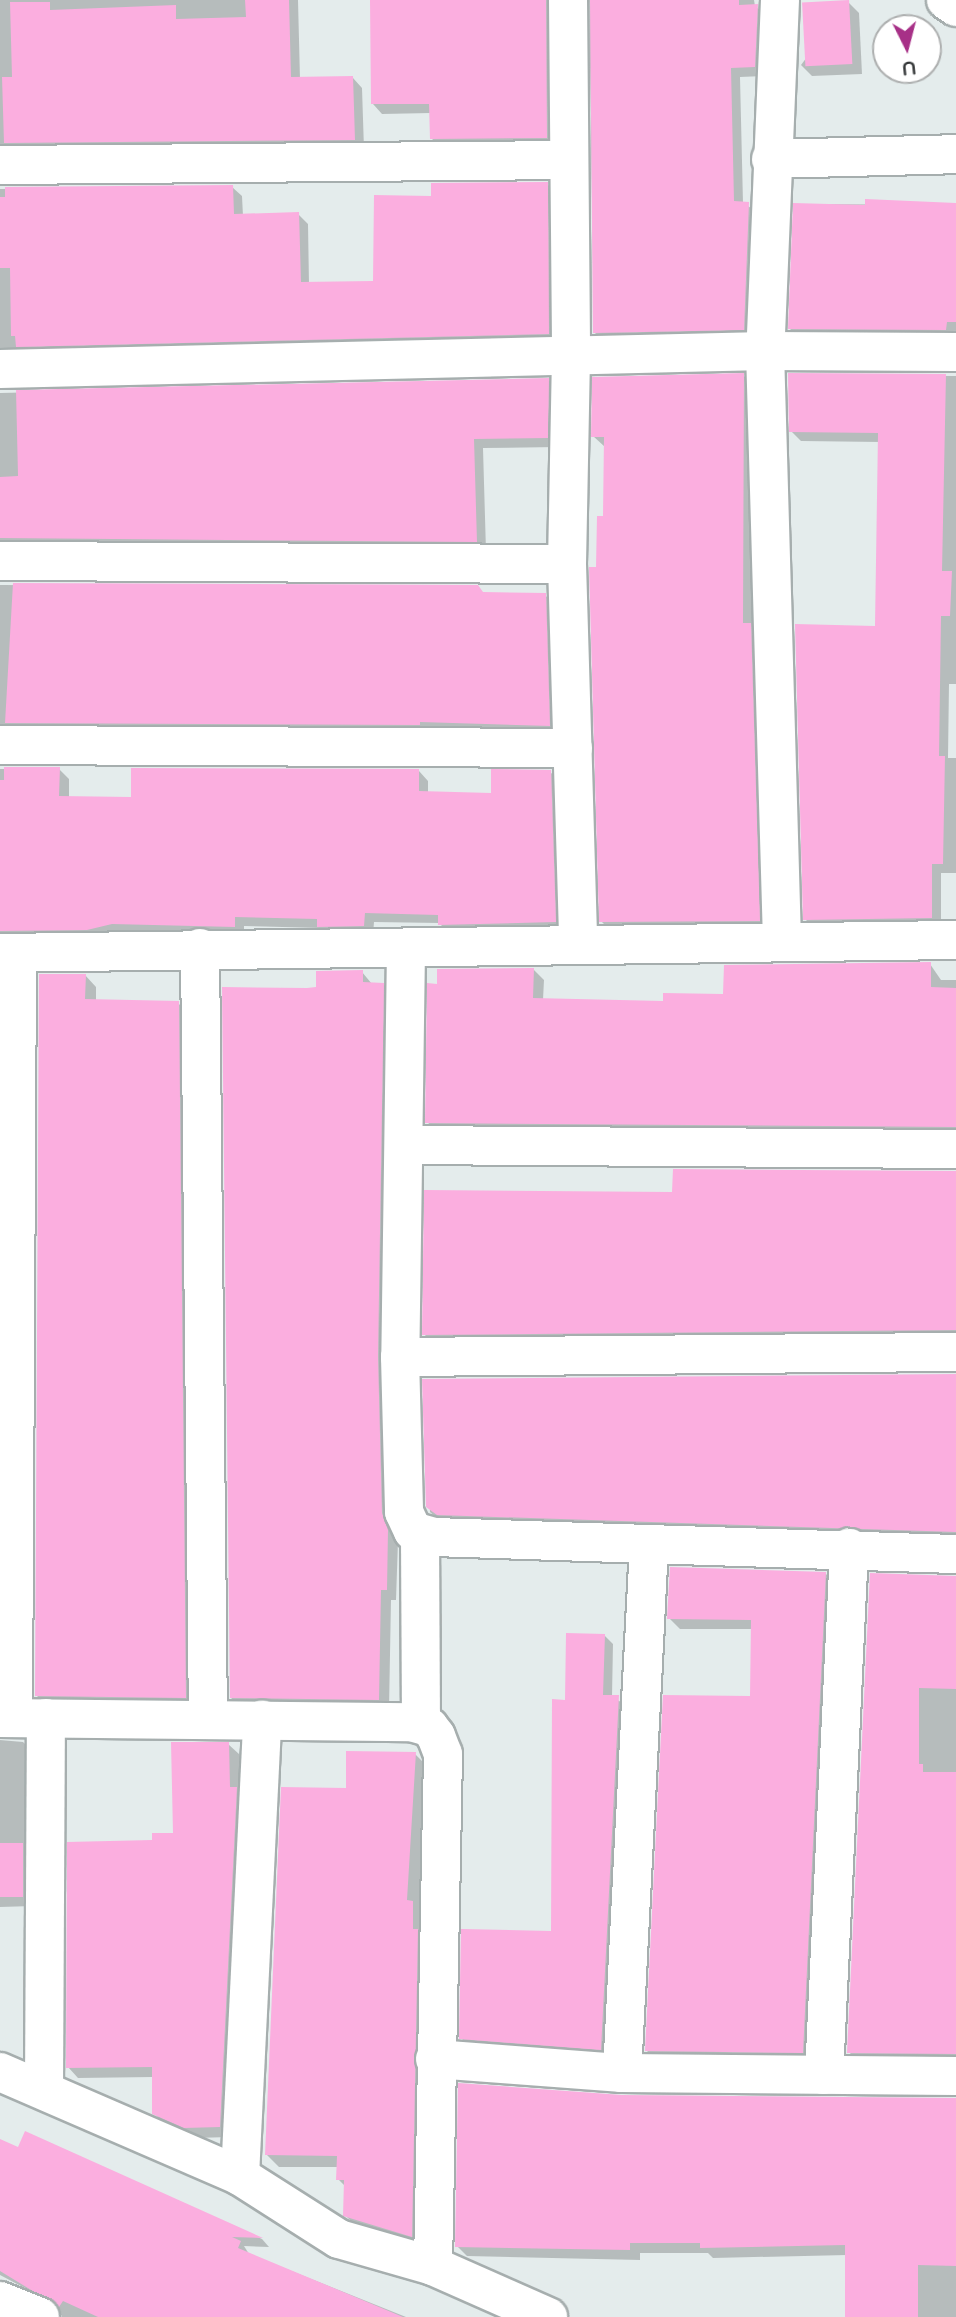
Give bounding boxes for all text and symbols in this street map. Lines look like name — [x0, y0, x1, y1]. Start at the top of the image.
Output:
north arrow — [872, 14, 942, 84]
text: U — [901, 56, 917, 80]

